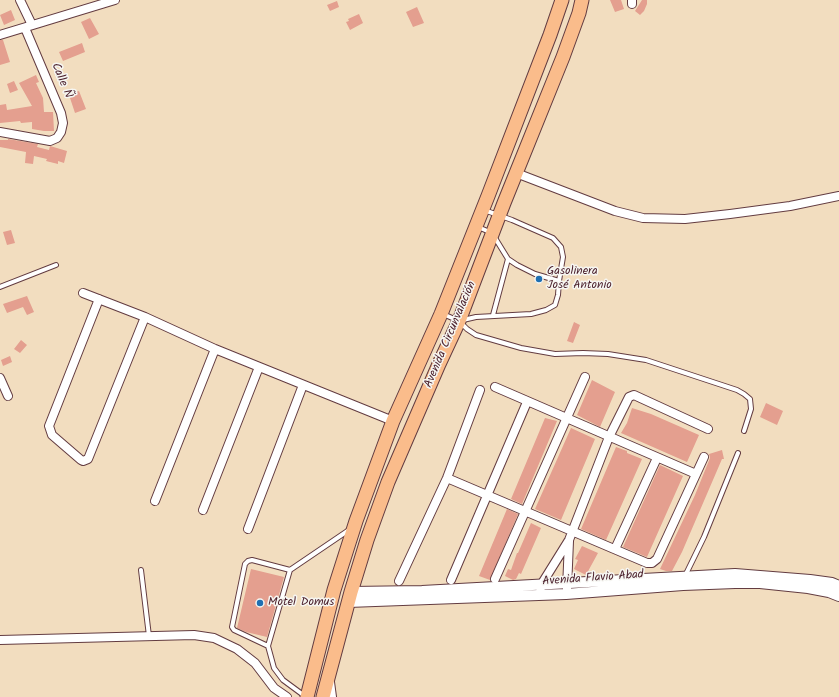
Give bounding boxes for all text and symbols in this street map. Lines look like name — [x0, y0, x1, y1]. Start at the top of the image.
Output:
street label: Calle Ñ — [47, 61, 75, 101]
place label: Gasolinera José Antonio — [547, 265, 612, 293]
marker: Gasolinera José Antonio — [534, 274, 544, 284]
street label: Avenida Circunvalación — [422, 280, 480, 390]
street label: Avenida Flavio Abad — [542, 568, 644, 590]
place label: Motel Domus — [268, 596, 334, 610]
marker: Motel Domus — [255, 598, 265, 608]

